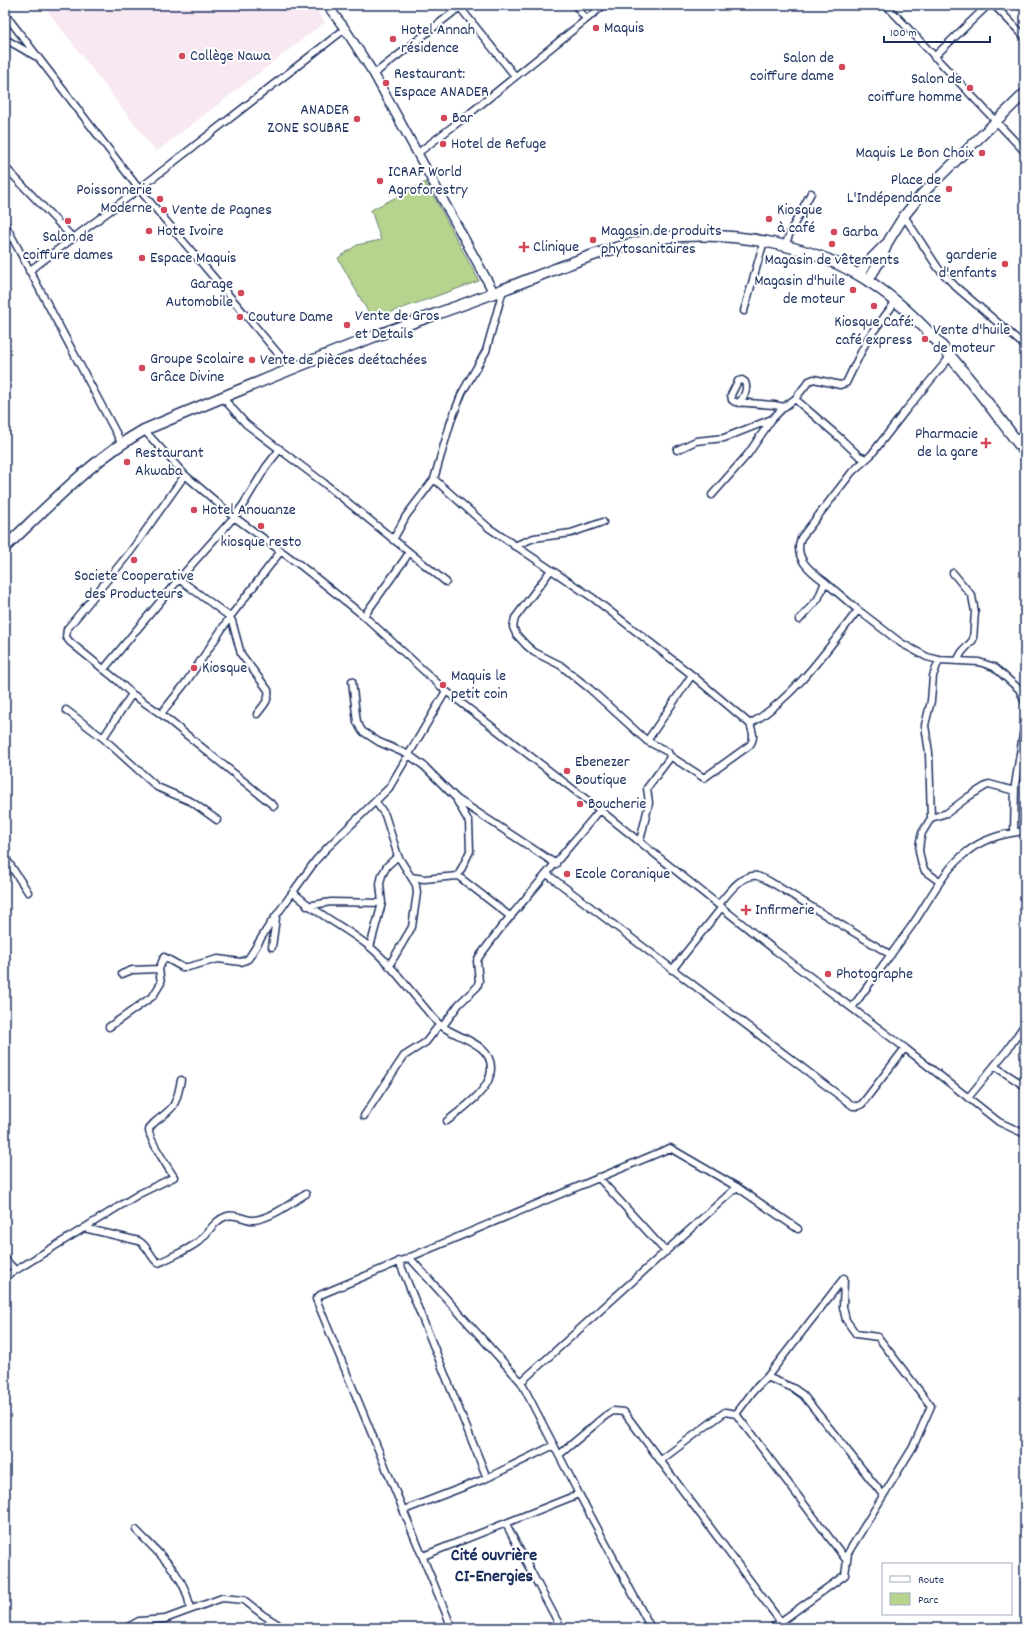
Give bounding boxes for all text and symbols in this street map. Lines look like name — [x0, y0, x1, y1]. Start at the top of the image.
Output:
place label: Maquis — [604, 17, 645, 40]
scale bar — [884, 18, 990, 44]
place label: Hotel Annah résidence — [401, 19, 475, 60]
marker: Maquis — [591, 23, 601, 33]
text: 100 m — [890, 25, 917, 42]
marker: Hotel Annah résidence — [388, 34, 398, 44]
place label: Collège Nawa — [190, 45, 271, 68]
place label: Salon de coiffure dame — [750, 47, 834, 88]
marker: Collège Nawa — [177, 51, 187, 61]
marker: Salon de coiffure dame — [837, 62, 847, 72]
place label: Restaurant: Espace ANADER — [394, 63, 489, 104]
place label: Salon de coiffure homme — [868, 68, 962, 109]
marker: Restaurant: Espace ANADER — [381, 78, 391, 88]
marker: Salon de coiffure homme — [965, 83, 975, 93]
place label: ANADER ZONE SOUBRE — [267, 99, 350, 140]
place label: Bar — [452, 107, 473, 130]
marker: Bar — [439, 113, 449, 123]
marker: ANADER ZONE SOUBRE — [352, 114, 362, 124]
place label: Hotel de Refuge — [451, 133, 546, 156]
marker: Hotel de Refuge — [438, 139, 448, 149]
place label: Maquis Le Bon Choix — [856, 142, 974, 165]
marker: Maquis Le Bon Choix — [977, 148, 987, 158]
place label: ICRAF World Agroforestry — [388, 161, 468, 202]
place label: Place de L'Indépendance — [847, 169, 941, 210]
marker: ICRAF World Agroforestry — [375, 176, 385, 186]
place label: Poissonnerie Moderne — [76, 179, 152, 220]
marker: Place de L'Indépendance — [944, 184, 954, 194]
marker: Poissonnerie Moderne — [155, 194, 165, 204]
place label: Vente de Pagnes — [172, 199, 272, 222]
place label: Kiosque à café — [777, 199, 822, 240]
marker: Vente de Pagnes — [159, 205, 169, 215]
marker: Kiosque à café — [764, 214, 774, 224]
marker: Salon de coiffure dames — [63, 216, 73, 226]
place label: Hote Ivoire — [157, 220, 224, 243]
place label: Magasin de produits phytosanitaires — [601, 220, 722, 261]
place label: Garba — [842, 221, 878, 244]
place label: Salon de coiffure dames — [23, 226, 114, 267]
marker: Hote Ivoire — [144, 226, 154, 236]
marker: Garba — [829, 227, 839, 237]
marker: Magasin de produits phytosanitaires — [588, 235, 598, 245]
place label: Clinique — [533, 236, 579, 259]
marker: Magasin de vêtements — [827, 239, 837, 249]
marker: Clinique — [518, 241, 530, 253]
place label: garderie d'enfants — [939, 244, 997, 285]
place label: Espace Maquis — [150, 247, 237, 270]
place label: Magasin de vêtements — [765, 249, 900, 272]
marker: Espace Maquis — [137, 253, 147, 263]
marker: garderie d'enfants — [1000, 259, 1010, 269]
place label: Magasin d'huile de moteur — [754, 270, 845, 311]
place label: Garage Automobile — [166, 273, 233, 314]
marker: Magasin d'huile de moteur — [848, 285, 858, 295]
marker: Garage Automobile — [236, 288, 246, 298]
marker: Kiosque Café: café express — [869, 301, 879, 311]
place label: Vente de Gros et Details — [355, 305, 440, 346]
place label: Couture Dame — [248, 306, 333, 329]
place label: Kiosque Café: café express — [834, 311, 914, 352]
marker: Couture Dame — [235, 312, 245, 322]
place label: Vente d'huile de moteur — [933, 319, 1010, 360]
marker: Vente de Gros et Details — [342, 320, 352, 330]
marker: Vente d'huile de moteur — [920, 334, 930, 344]
place label: Groupe Scolaire Grâce Divine — [150, 348, 244, 389]
place label: Vente de pièces deétachées — [260, 349, 428, 372]
marker: Vente de pièces deétachées — [247, 355, 257, 365]
marker: Groupe Scolaire Grâce Divine — [137, 363, 147, 373]
place label: Pharmacie de la gare — [915, 423, 978, 464]
marker: Pharmacie de la gare — [981, 438, 991, 448]
place label: Restaurant Akwaba — [135, 442, 204, 483]
marker: Restaurant Akwaba — [122, 457, 132, 467]
place label: Hotel Anouanze — [202, 499, 296, 522]
marker: Hotel Anouanze — [189, 505, 199, 515]
marker: kiosque resto — [256, 521, 266, 531]
place label: kiosque resto — [221, 531, 301, 554]
marker: Societe Cooperative des Producteurs — [129, 555, 139, 565]
place label: Societe Cooperative des Producteurs — [74, 565, 194, 606]
place label: Kiosque — [202, 657, 247, 680]
marker: Kiosque — [189, 663, 199, 673]
place label: Maquis le petit coin — [451, 665, 508, 706]
marker: Maquis le petit coin — [438, 680, 448, 690]
place label: Ebenezer Boutique — [575, 751, 630, 792]
marker: Ebenezer Boutique — [562, 766, 572, 776]
place label: Boucherie — [588, 793, 646, 816]
marker: Boucherie — [575, 799, 585, 809]
place label: Ecole Coranique — [575, 863, 670, 886]
marker: Ecole Coranique — [562, 869, 572, 879]
place label: Infirmerie — [755, 899, 815, 922]
marker: Infirmerie — [740, 904, 752, 916]
place label: Photographe — [836, 963, 913, 986]
marker: Photographe — [823, 969, 833, 979]
district label: Cité ouvrière CI-Energies — [451, 1544, 537, 1590]
legend — [882, 1563, 1012, 1615]
text: Route — [918, 1572, 944, 1589]
text: Parc — [918, 1592, 939, 1609]

